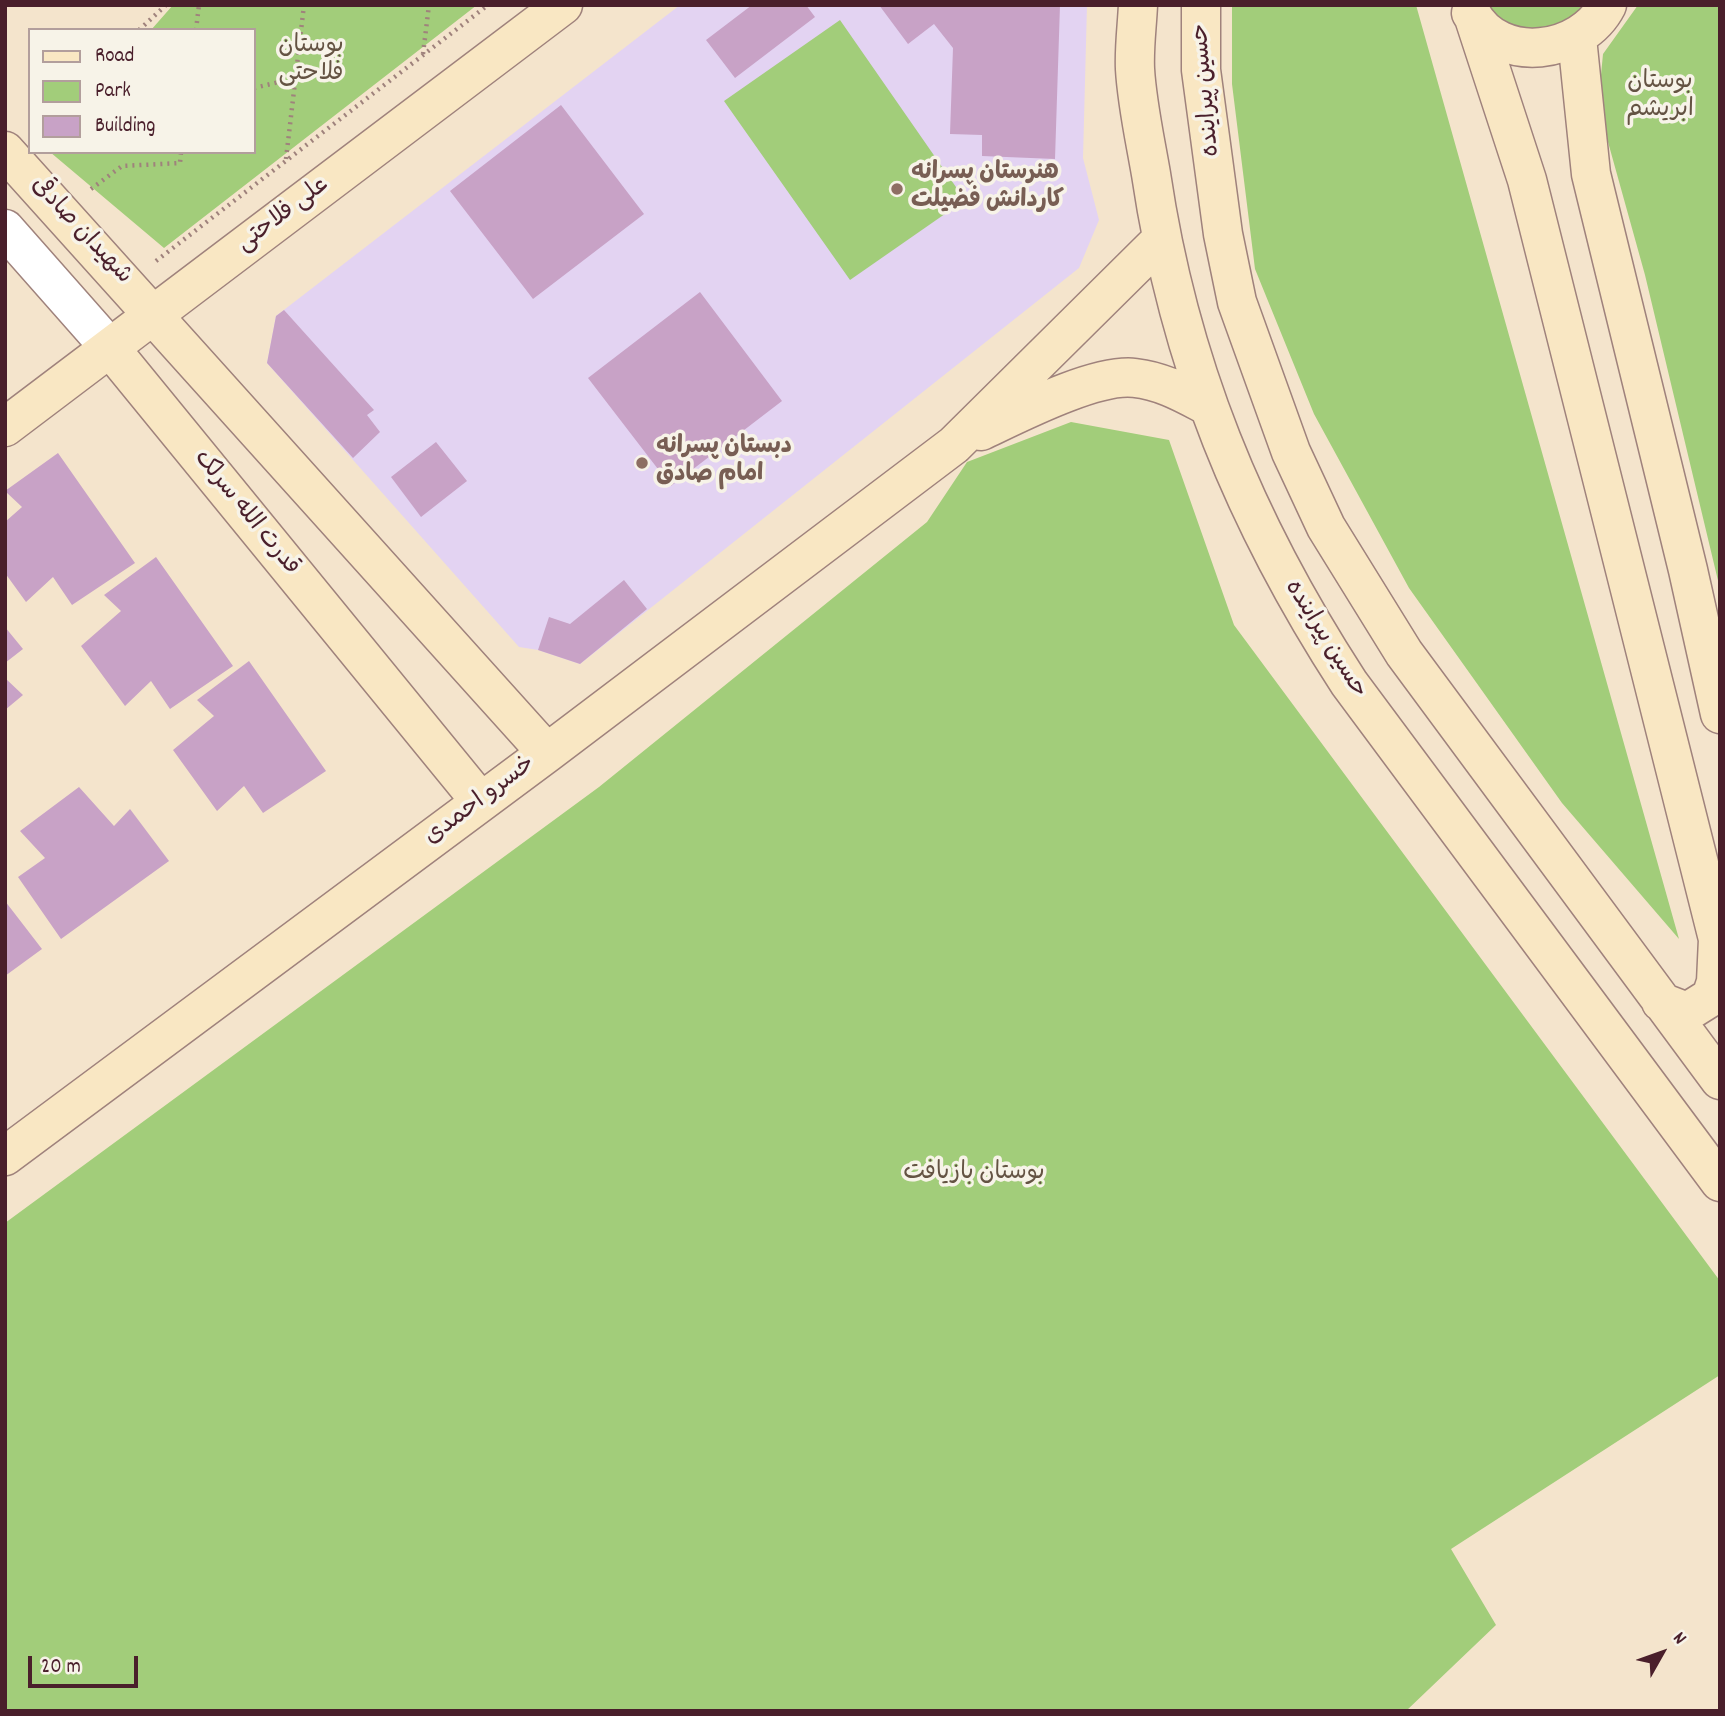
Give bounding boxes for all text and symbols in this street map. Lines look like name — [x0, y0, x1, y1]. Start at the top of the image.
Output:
street label: حسین پیراینده — [1188, 22, 1228, 158]
legend — [28, 28, 256, 154]
park label: بوستان فلاحتی — [278, 34, 344, 90]
text: Road — [95, 42, 134, 72]
park label: بوستان ابریشم — [1626, 70, 1694, 126]
text: Park — [95, 77, 131, 107]
text: Building — [95, 112, 155, 142]
place label: هنرستان پسرانه کاردانش فضیلت — [911, 161, 1064, 217]
street label: علی فلاحتی — [232, 172, 336, 260]
street label: شهیدان صادقی — [23, 173, 137, 291]
marker: هنرستان پسرانه کاردانش فضیلت — [889, 181, 905, 197]
place label: دبستان پسرانه امام صادق — [656, 435, 792, 491]
street label: قدرت الله سرلک — [186, 446, 304, 582]
marker: دبستان پسرانه امام صادق — [634, 455, 650, 471]
street label: حسین پیراینده — [1276, 576, 1372, 704]
street label: خسرو احمدی — [420, 751, 542, 853]
park label: بوستان بازیافت — [903, 1161, 1045, 1189]
north arrow — [1627, 1618, 1697, 1688]
text: N — [1665, 1627, 1692, 1651]
scale bar — [32, 1642, 142, 1686]
text: 20 m — [41, 1653, 81, 1683]

